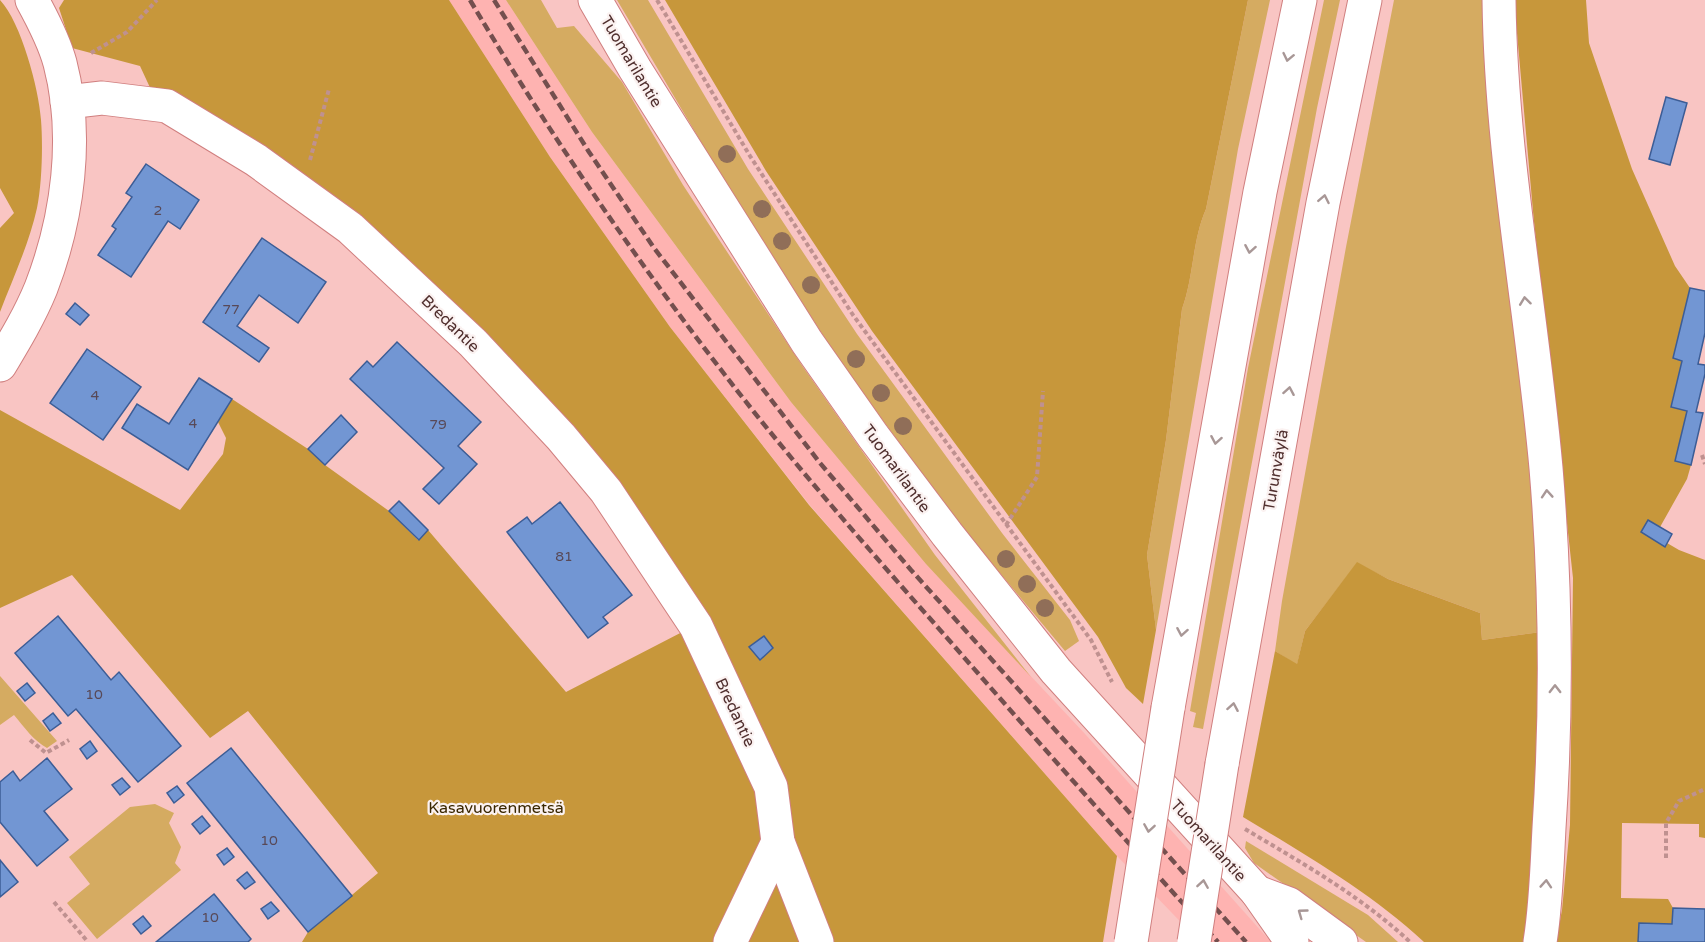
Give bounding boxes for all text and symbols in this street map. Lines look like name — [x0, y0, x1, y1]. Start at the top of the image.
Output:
street label: Tuomarilantie — [596, 12, 666, 111]
one-way arrow — [1282, 52, 1295, 62]
one-way arrow — [1317, 194, 1330, 204]
house number: 2 — [154, 202, 162, 219]
one-way arrow — [1244, 243, 1257, 253]
street label: Bredantie — [417, 291, 484, 357]
one-way arrow — [1520, 296, 1532, 305]
house number: 77 — [222, 301, 240, 318]
one-way arrow — [1282, 386, 1295, 396]
house number: 4 — [91, 387, 100, 404]
house number: 4 — [189, 415, 198, 432]
house number: 79 — [429, 416, 447, 433]
street label: Tuomarilantie — [858, 421, 935, 516]
street label: Turunväylä — [1259, 428, 1293, 513]
one-way arrow — [1210, 435, 1223, 445]
one-way arrow — [1541, 490, 1554, 499]
house number: 81 — [555, 548, 573, 565]
one-way arrow — [1176, 628, 1188, 637]
street label: Bredantie — [710, 675, 760, 750]
one-way arrow — [1549, 685, 1561, 694]
house number: 10 — [85, 686, 103, 703]
one-way arrow — [1226, 702, 1238, 711]
street label: Tuomarilantie — [1166, 795, 1250, 886]
park label: Kasavuorenmetsä — [428, 798, 564, 818]
one-way arrow — [1143, 823, 1156, 833]
house number: 10 — [260, 832, 278, 849]
one-way arrow — [1539, 879, 1552, 888]
one-way arrow — [1197, 880, 1209, 889]
house number: 10 — [201, 909, 219, 926]
one-way arrow — [1297, 909, 1308, 920]

